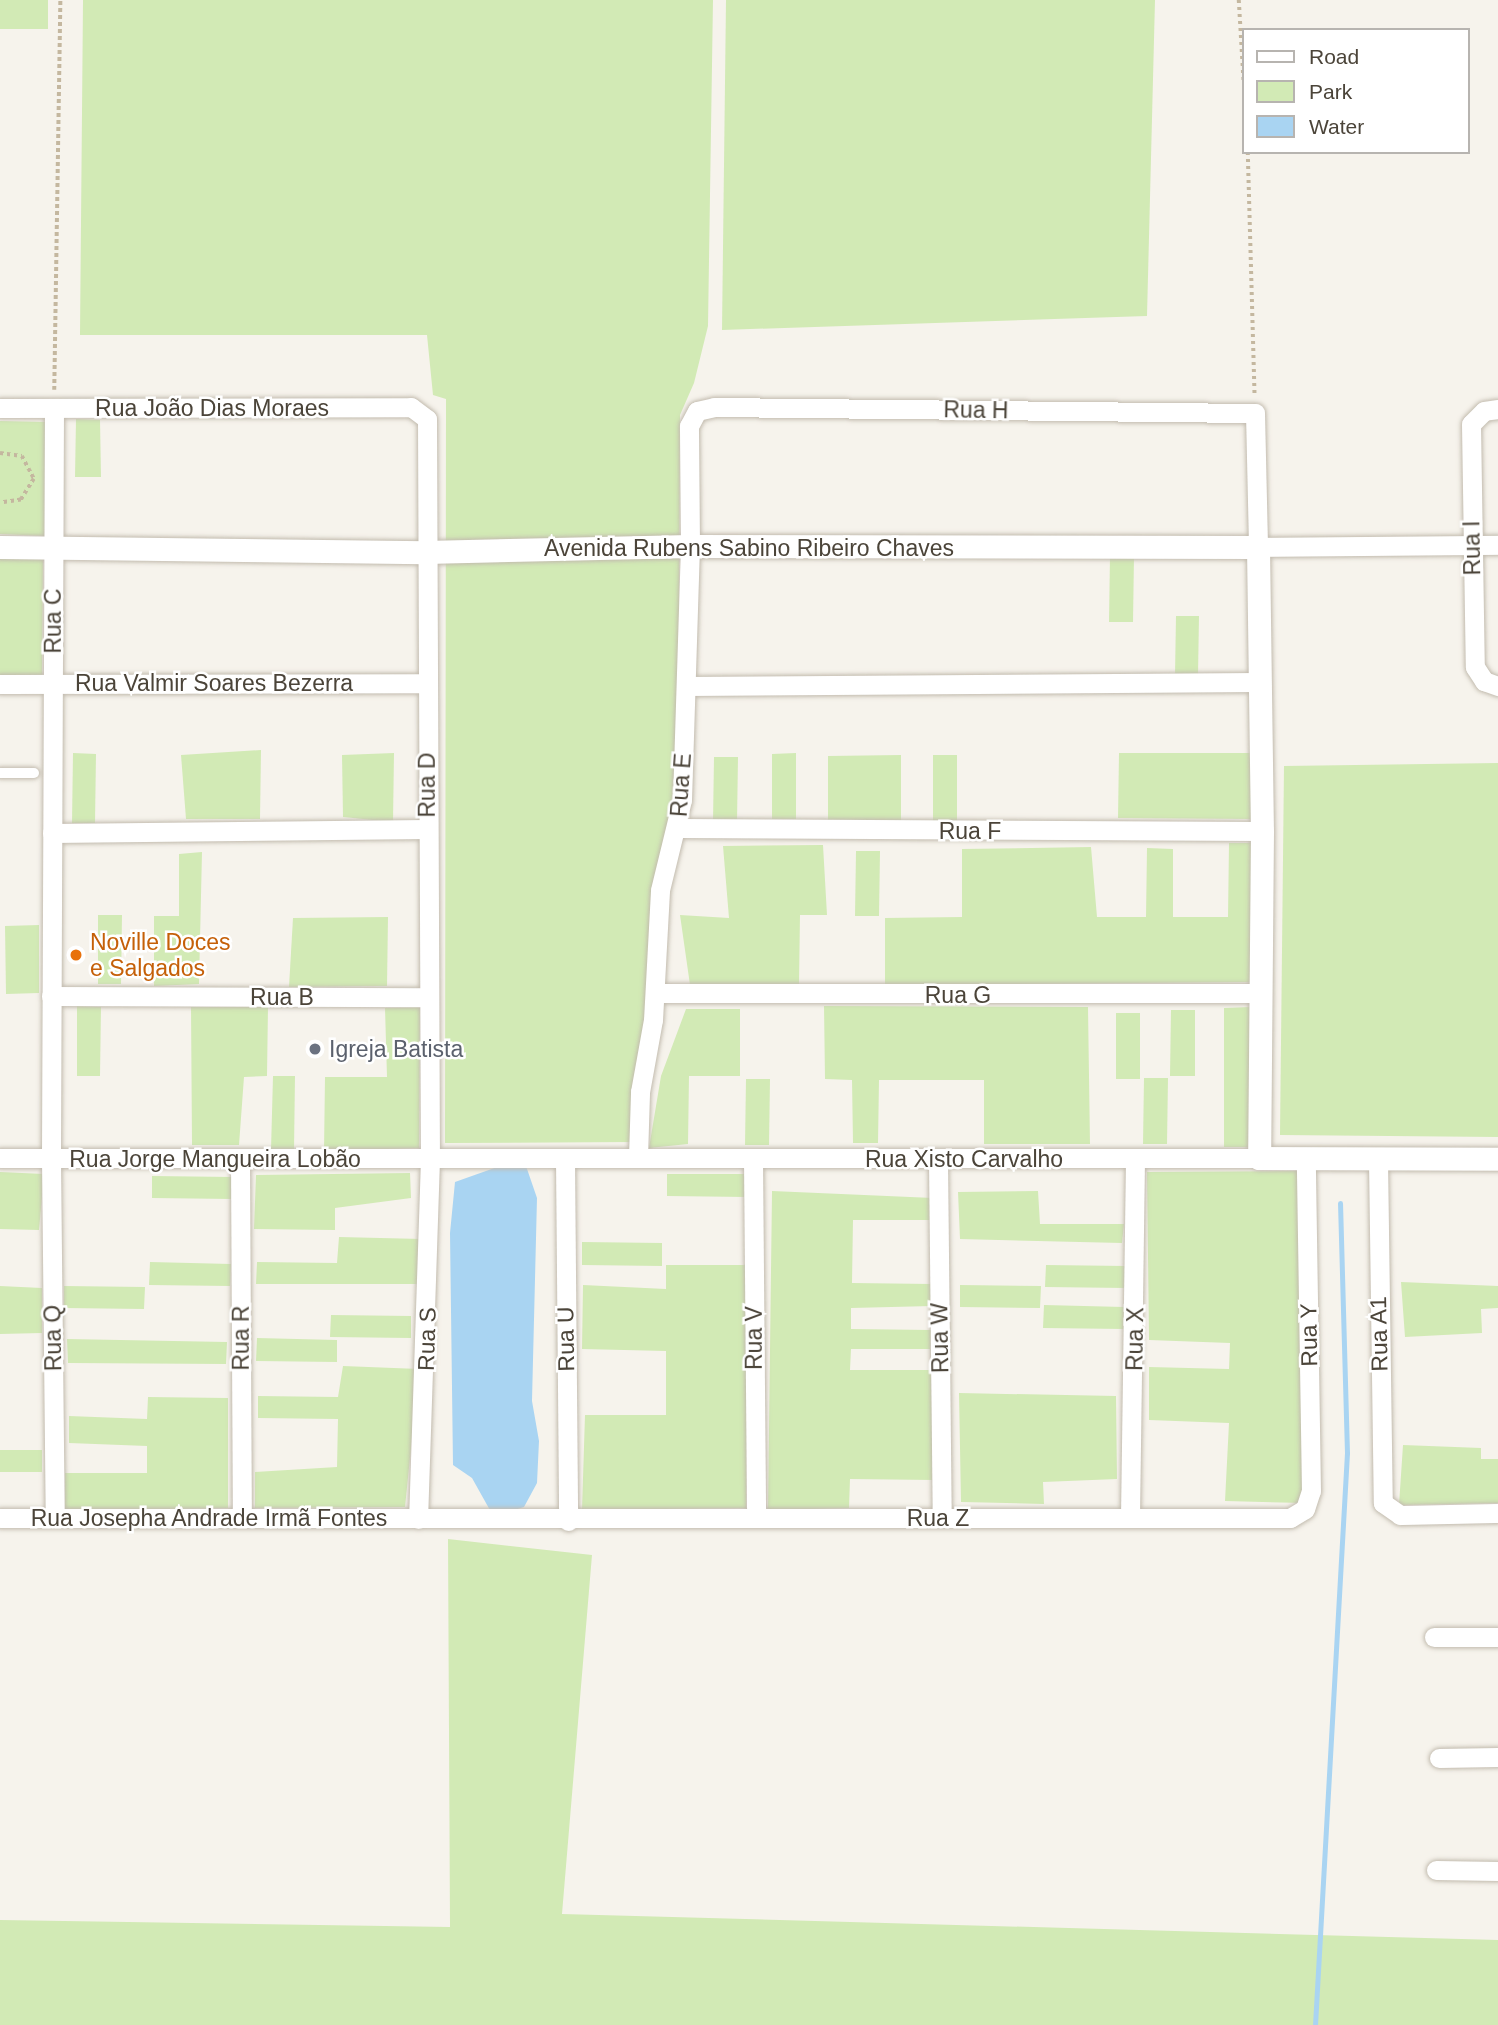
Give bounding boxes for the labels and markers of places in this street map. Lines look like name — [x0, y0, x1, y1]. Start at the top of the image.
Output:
place label: Noville Doces e Salgados — [90, 928, 231, 982]
marker: Noville Doces e Salgados — [68, 947, 84, 963]
place label: Igreja Batista — [329, 1035, 463, 1063]
marker: Igreja Batista — [307, 1041, 323, 1057]

